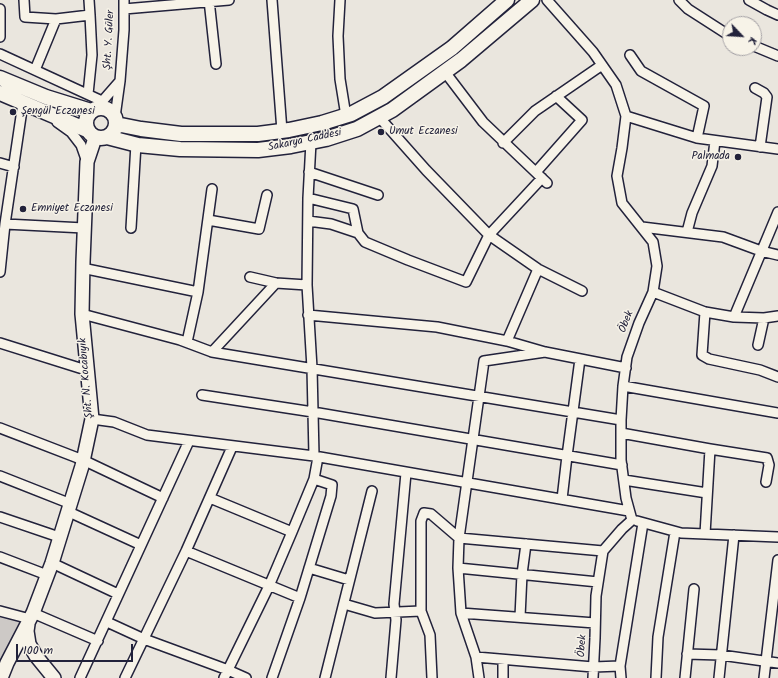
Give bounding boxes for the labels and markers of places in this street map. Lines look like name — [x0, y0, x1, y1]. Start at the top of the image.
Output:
place label: Şengül Eczanesi — [21, 105, 95, 119]
marker: Şengül Eczanesi — [8, 107, 18, 117]
place label: Umut Eczanesi — [389, 125, 458, 139]
marker: Umut Eczanesi — [376, 127, 386, 137]
place label: Palmada — [692, 150, 730, 164]
marker: Palmada — [733, 152, 743, 162]
place label: Emniyet Eczanesi — [31, 202, 113, 216]
marker: Emniyet Eczanesi — [18, 204, 28, 214]

